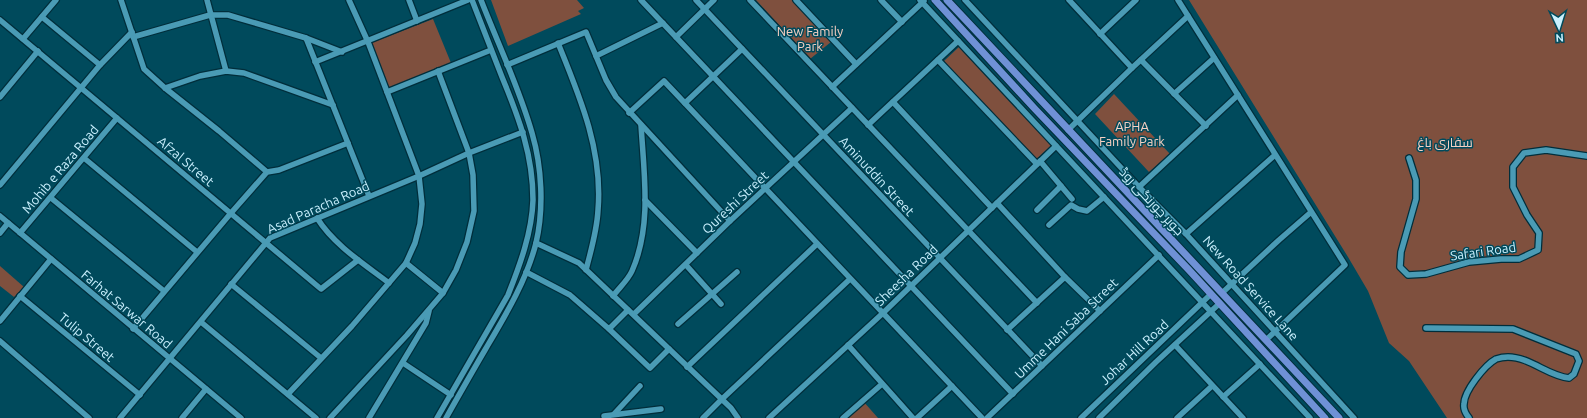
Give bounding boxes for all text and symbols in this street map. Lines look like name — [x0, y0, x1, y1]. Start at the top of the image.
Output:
north arrow — [1539, 8, 1579, 48]
park label: New Family Park — [777, 24, 843, 53]
text: N — [1555, 32, 1564, 44]
park label: APHA Family Park — [1099, 119, 1165, 148]
street label: Mohib e Raza Road — [19, 122, 101, 216]
street label: Afzal Street — [155, 134, 217, 188]
street label: Aminuddin Street — [837, 134, 917, 218]
park label: سفاری باغ — [1417, 135, 1473, 151]
street label: جوہر چورنگی روڈ — [1115, 164, 1187, 240]
street label: Qureshi Street — [699, 168, 772, 237]
street label: Asad Paracha Road — [265, 178, 371, 236]
street label: New Road Service Lane — [1201, 233, 1301, 343]
street label: Safari Road — [1449, 239, 1517, 263]
street label: Sheesha Road — [872, 242, 940, 308]
street label: Farhat Sarwar Road — [79, 267, 175, 351]
street label: Umme Hani Saba Street — [1012, 275, 1120, 381]
street label: Tulip Street — [57, 310, 117, 364]
street label: Johar Hill Road — [1097, 317, 1171, 387]

